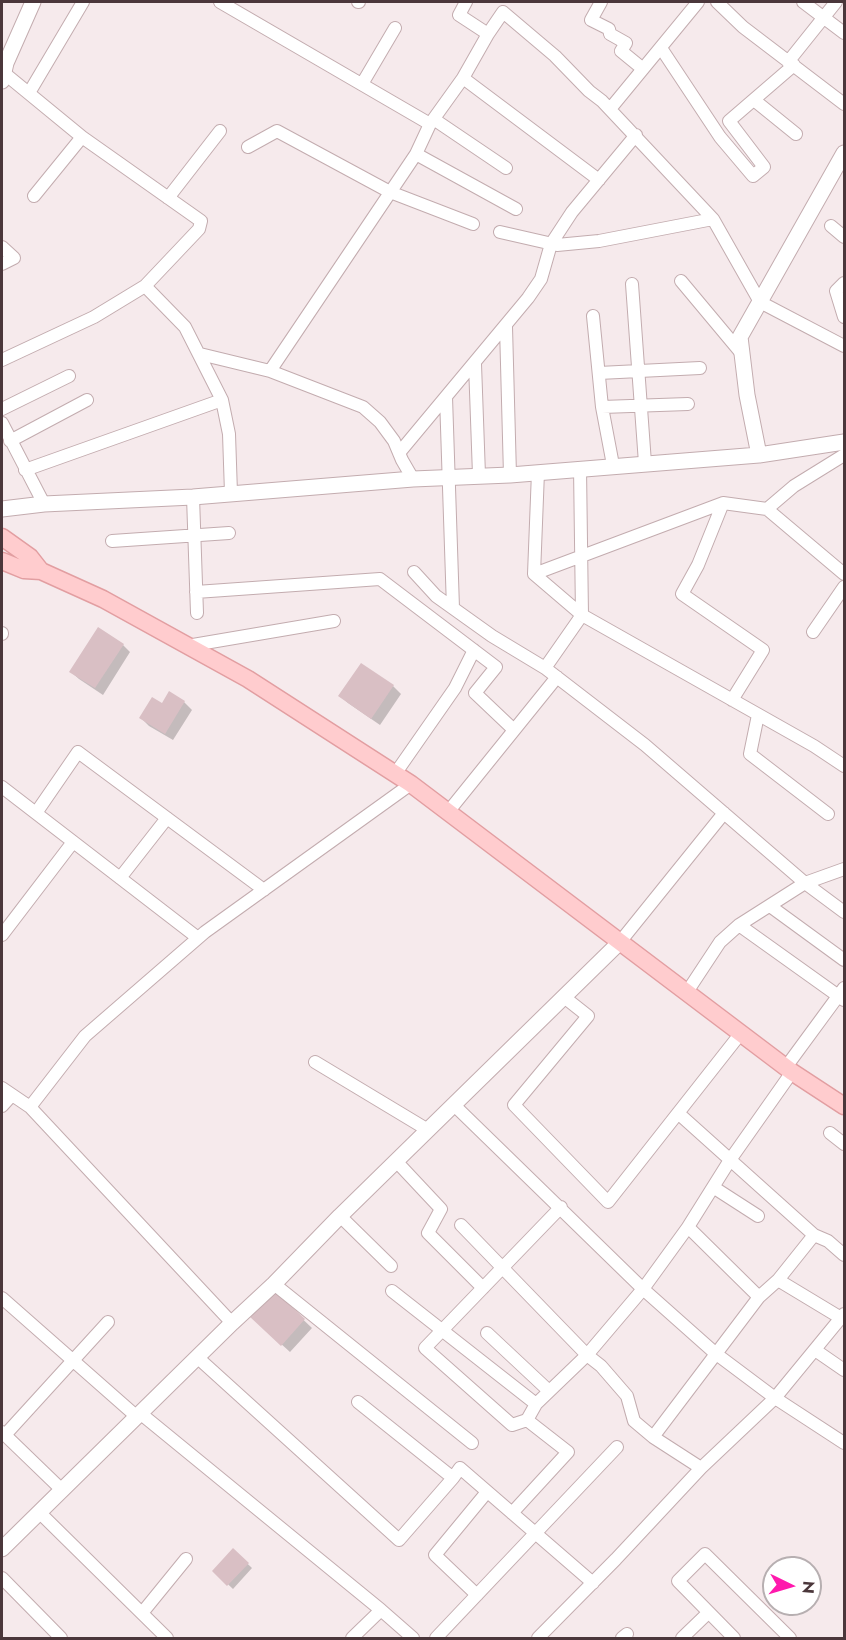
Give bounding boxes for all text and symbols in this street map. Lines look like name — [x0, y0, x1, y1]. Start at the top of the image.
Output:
north arrow — [762, 1556, 822, 1616]
text: N — [796, 1580, 820, 1595]

